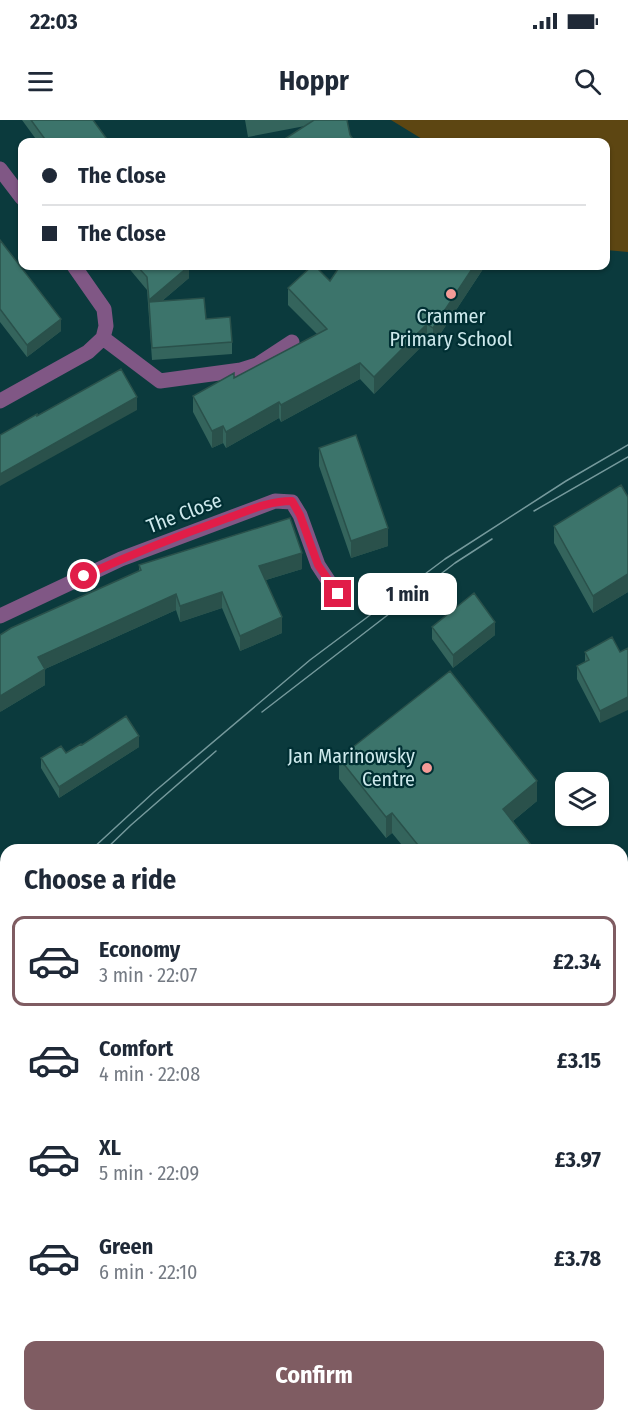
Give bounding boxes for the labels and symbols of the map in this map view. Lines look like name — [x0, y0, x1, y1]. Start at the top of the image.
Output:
marker: Cranmer Primary School — [444, 287, 458, 301]
place label: Cranmer Primary School — [389, 304, 513, 351]
street label: The Close — [143, 488, 225, 538]
route start — [70, 562, 97, 589]
callout: 1 min — [359, 573, 458, 615]
route end — [324, 580, 351, 607]
place label: Jan Marinowsky Centre — [288, 744, 415, 791]
marker: Jan Marinowsky Centre — [420, 761, 434, 775]

